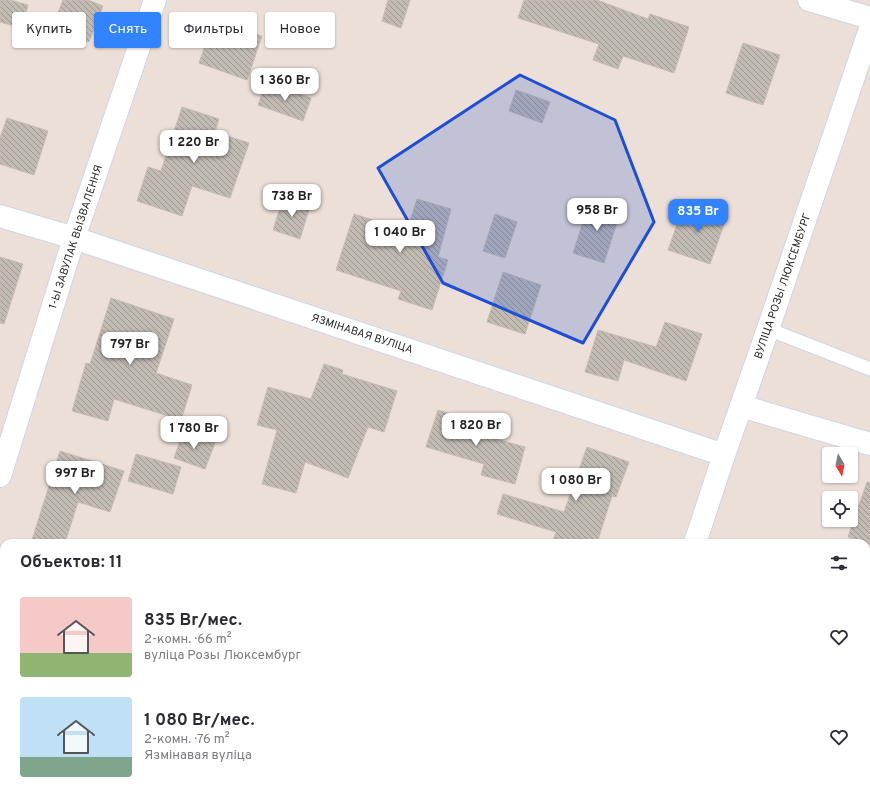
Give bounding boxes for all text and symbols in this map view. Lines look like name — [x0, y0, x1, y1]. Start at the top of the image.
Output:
chip: Купить — [12, 12, 86, 48]
chip: Снять — [94, 12, 161, 48]
chip: Фильтры — [169, 12, 257, 48]
chip: Новое — [265, 12, 335, 48]
pin: 1 360 Br — [244, 68, 326, 102]
text: 1 360 Br — [260, 73, 310, 89]
pin: 1 220 Br — [153, 130, 235, 164]
text: 1 220 Br — [169, 135, 219, 151]
street label: 1-Ы ЗАВУЛАК ВЫЗВАЛЕННЯ — [46, 163, 106, 311]
pin: 738 Br — [259, 184, 325, 218]
text: 738 Br — [272, 189, 312, 205]
pin: 958 Br — [564, 198, 630, 232]
pin: 835 Br — [665, 199, 731, 233]
text: 958 Br — [576, 203, 618, 219]
text: 835 Br — [677, 204, 719, 220]
street label: ВУЛІЦА РОЗЫ ЛЮКСЕМБУРГ — [751, 211, 815, 361]
pin: 1 040 Br — [359, 220, 441, 254]
text: 1 040 Br — [374, 225, 426, 241]
street label: ЯЗМІНАВАЯ ВУЛІЦА — [309, 311, 415, 357]
pin: 797 Br — [97, 332, 163, 366]
text: 797 Br — [110, 337, 150, 353]
pin: 1 820 Br — [435, 413, 517, 447]
pin: 1 780 Br — [153, 416, 235, 450]
text: 1 820 Br — [451, 418, 501, 434]
text: 1 780 Br — [169, 421, 219, 437]
north arrow — [822, 447, 858, 483]
map controls — [822, 447, 858, 527]
pin: 997 Br — [42, 461, 108, 495]
text: 997 Br — [55, 466, 95, 482]
pin: 1 080 Br — [535, 468, 617, 502]
text: 1 080 Br — [550, 473, 602, 489]
button: locate — [822, 491, 858, 527]
text: Объектов: 11 — [20, 552, 123, 574]
icon: filters — [828, 552, 850, 574]
text: 835 Br/мес. — [144, 610, 242, 632]
icon: home — [52, 613, 100, 661]
icon: heart — [828, 626, 850, 648]
text: 2-комн. · 66 m² — [144, 632, 232, 648]
text: вуліца Розы Люксембург — [144, 648, 301, 664]
text: 1 080 Br/мес. — [144, 710, 255, 732]
icon: home — [52, 713, 100, 761]
icon: heart — [828, 726, 850, 748]
text: 2-комн. · 76 m² — [144, 732, 229, 748]
text: Язмінавая вуліца — [144, 748, 252, 764]

